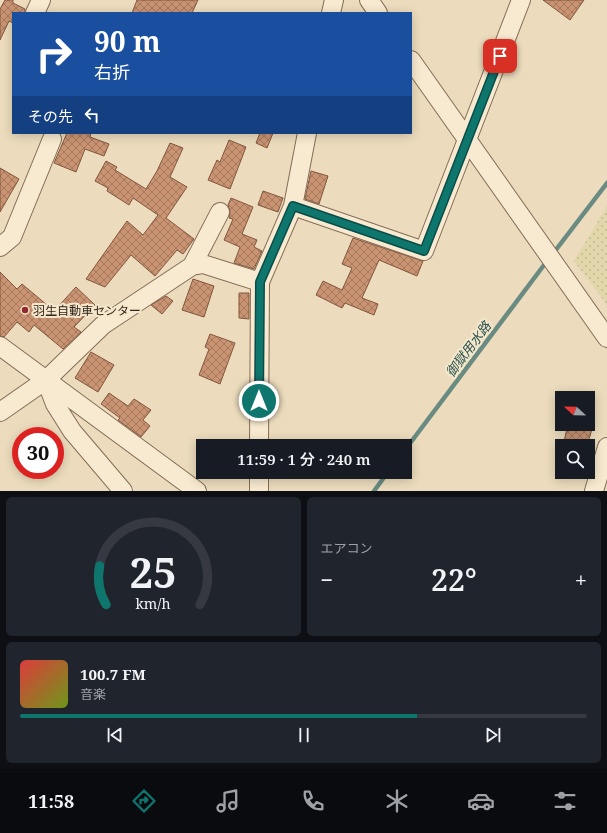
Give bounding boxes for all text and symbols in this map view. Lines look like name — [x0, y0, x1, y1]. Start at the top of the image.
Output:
text: 90 m — [94, 22, 161, 60]
icon: right — [28, 28, 80, 80]
pin — [483, 39, 517, 73]
icon: arrive — [489, 45, 511, 67]
text: 右折 — [94, 60, 130, 84]
icon: left — [81, 104, 103, 126]
text: その先 — [28, 106, 73, 126]
place label: 羽生自動車センター — [33, 302, 141, 319]
marker: 羽生自動車センター — [20, 305, 30, 315]
water label: 御獄用水路 — [441, 317, 495, 380]
position arrow — [238, 380, 280, 422]
north arrow — [555, 391, 595, 431]
map controls — [555, 391, 595, 479]
speed limit sign: 30 — [12, 427, 64, 479]
button: search — [555, 439, 595, 479]
text: 11:59 · 1 分 · 240 m — [237, 449, 371, 469]
text: エアコン — [321, 539, 373, 557]
text: 25 — [130, 543, 177, 599]
text: 22° — [431, 559, 477, 600]
text: − — [321, 564, 333, 594]
text: + — [575, 564, 587, 594]
text: km/h — [136, 593, 171, 612]
text: 100.7 FM — [80, 664, 146, 684]
text: 音楽 — [80, 685, 106, 703]
icon: previous — [104, 724, 126, 746]
icon: pause — [293, 724, 315, 746]
icon: next — [482, 724, 504, 746]
icon: directions — [130, 787, 158, 815]
icon: music — [214, 787, 242, 815]
icon: phone — [299, 787, 327, 815]
icon: climate — [383, 787, 411, 815]
icon: car — [467, 787, 495, 815]
icon: filters — [551, 787, 579, 815]
text: 11:58 — [28, 789, 74, 813]

